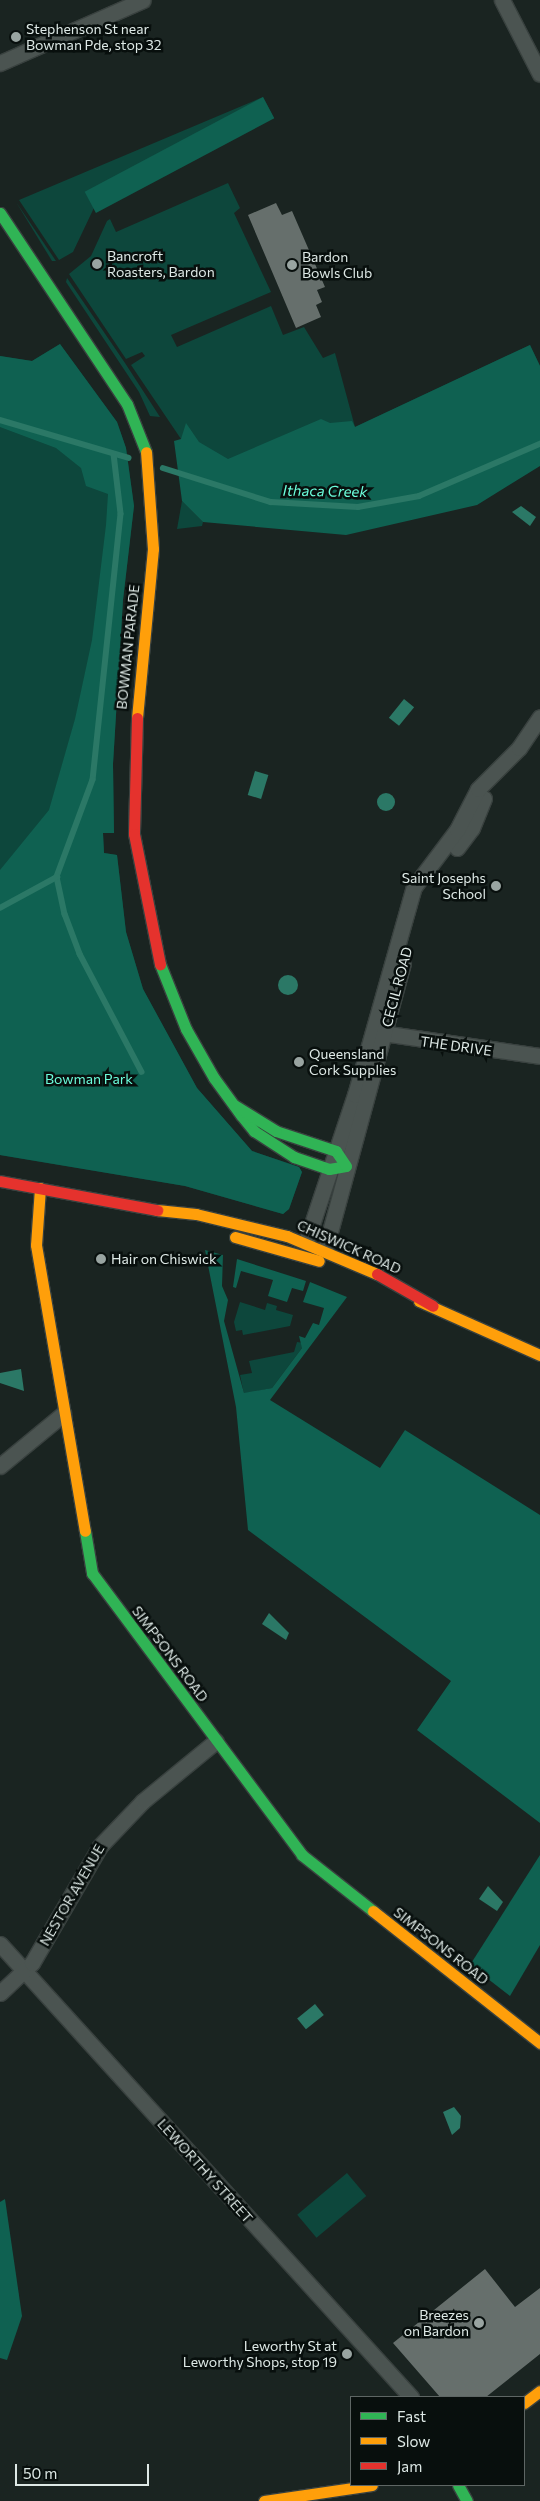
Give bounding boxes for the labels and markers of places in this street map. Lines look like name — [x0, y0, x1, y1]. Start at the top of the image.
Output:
place label: Stephenson St near Bowman Pde, stop 32 — [26, 21, 161, 54]
marker: Stephenson St near Bowman Pde, stop 32 — [10, 31, 22, 43]
place label: Bancroft Roasters, Bardon — [107, 248, 215, 280]
place label: Bardon Bowls Club — [302, 249, 372, 282]
marker: Bancroft Roasters, Bardon — [91, 258, 103, 270]
marker: Bardon Bowls Club — [286, 259, 298, 271]
place label: Saint Josephs School — [402, 870, 486, 902]
marker: Saint Josephs School — [490, 880, 502, 892]
place label: Queensland Cork Supplies — [309, 1046, 396, 1078]
marker: Queensland Cork Supplies — [293, 1056, 305, 1068]
place label: Hair on Chiswick — [111, 1251, 217, 1267]
marker: Hair on Chiswick — [95, 1253, 107, 1265]
place label: Breezes on Bardon — [404, 2307, 469, 2340]
marker: Breezes on Bardon — [473, 2317, 485, 2329]
place label: Leworthy St at Leworthy Shops, stop 19 — [183, 2338, 337, 2370]
marker: Leworthy St at Leworthy Shops, stop 19 — [341, 2348, 353, 2360]

